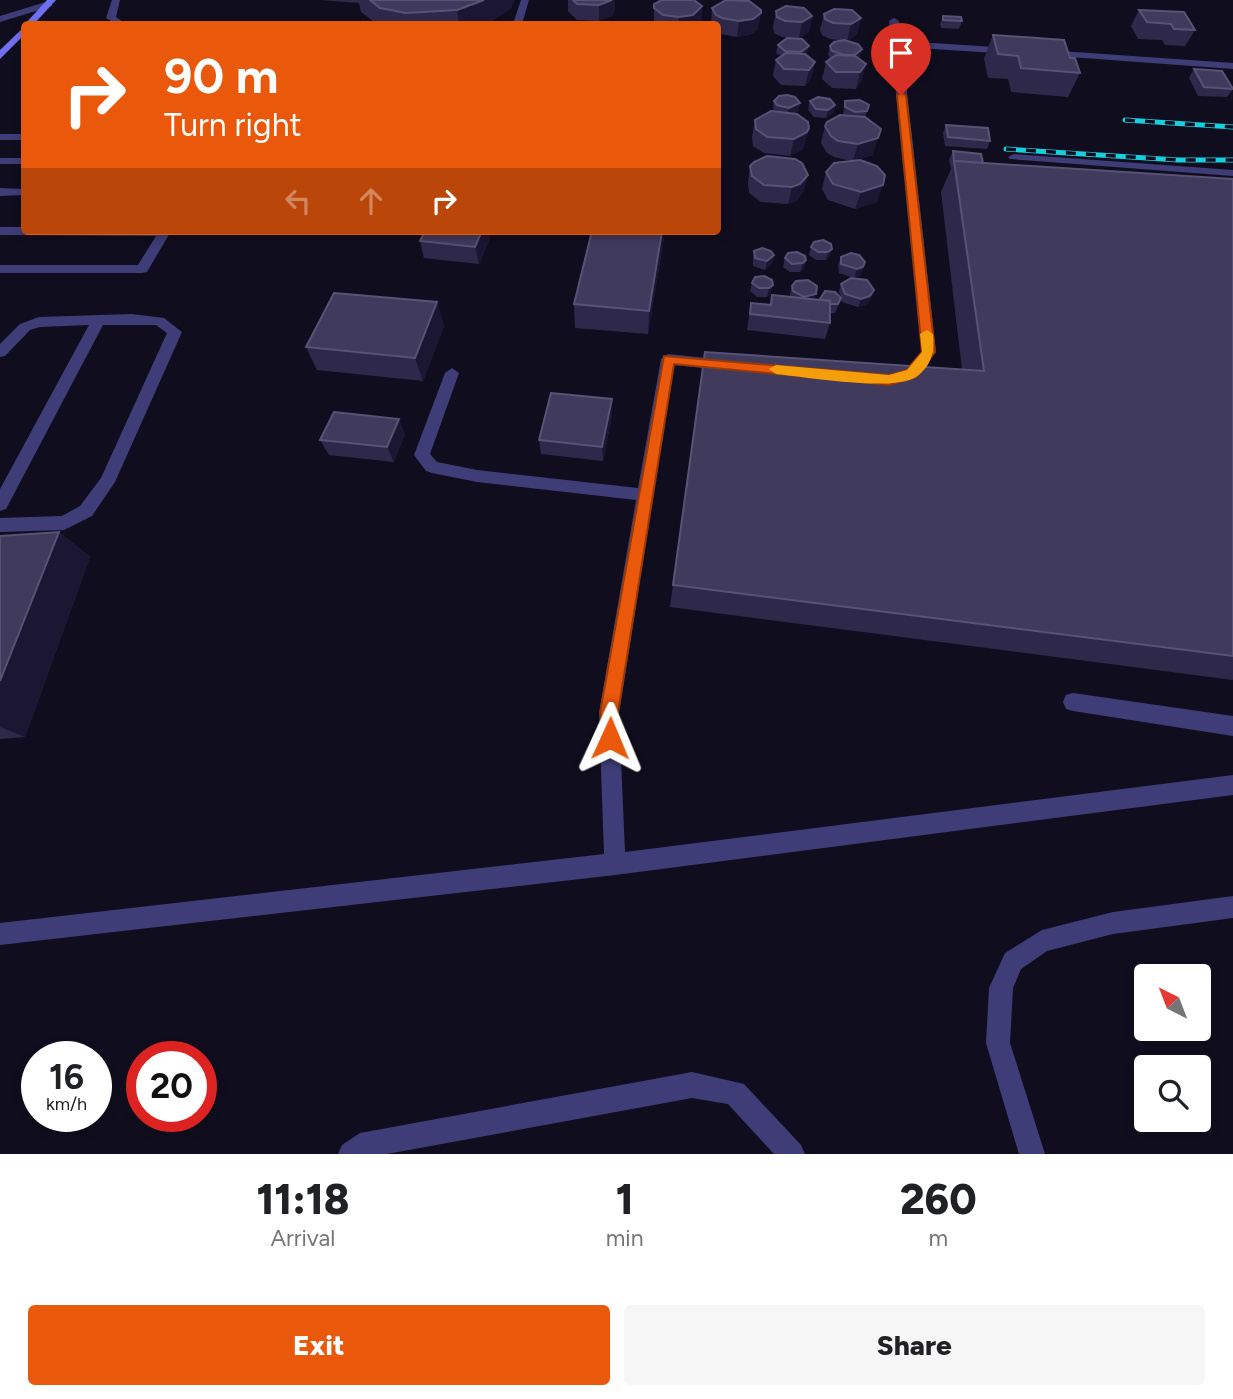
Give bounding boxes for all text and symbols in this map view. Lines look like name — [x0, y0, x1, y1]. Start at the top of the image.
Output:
pin — [871, 23, 931, 95]
icon: arrive — [882, 34, 920, 72]
text: 90 m — [164, 46, 279, 105]
icon: right — [49, 49, 140, 140]
text: Turn right — [164, 106, 302, 144]
icon: left — [279, 182, 317, 220]
icon: ahead — [352, 182, 390, 220]
icon: right — [425, 182, 463, 220]
position arrow — [573, 701, 647, 775]
north arrow — [1134, 964, 1211, 1041]
map controls — [1134, 964, 1211, 1132]
speed limit sign: 20 — [126, 1041, 217, 1132]
button: search — [1134, 1055, 1211, 1132]
text: 16 — [49, 1056, 84, 1098]
text: km/h — [46, 1093, 87, 1115]
text: 11:18 — [256, 1174, 349, 1225]
text: 1 — [616, 1174, 634, 1225]
text: 260 — [900, 1174, 977, 1225]
text: Arrival — [270, 1224, 335, 1252]
text: min — [606, 1224, 643, 1252]
text: m — [928, 1224, 948, 1252]
button: Exit — [28, 1305, 610, 1385]
button: Share — [624, 1305, 1205, 1385]

